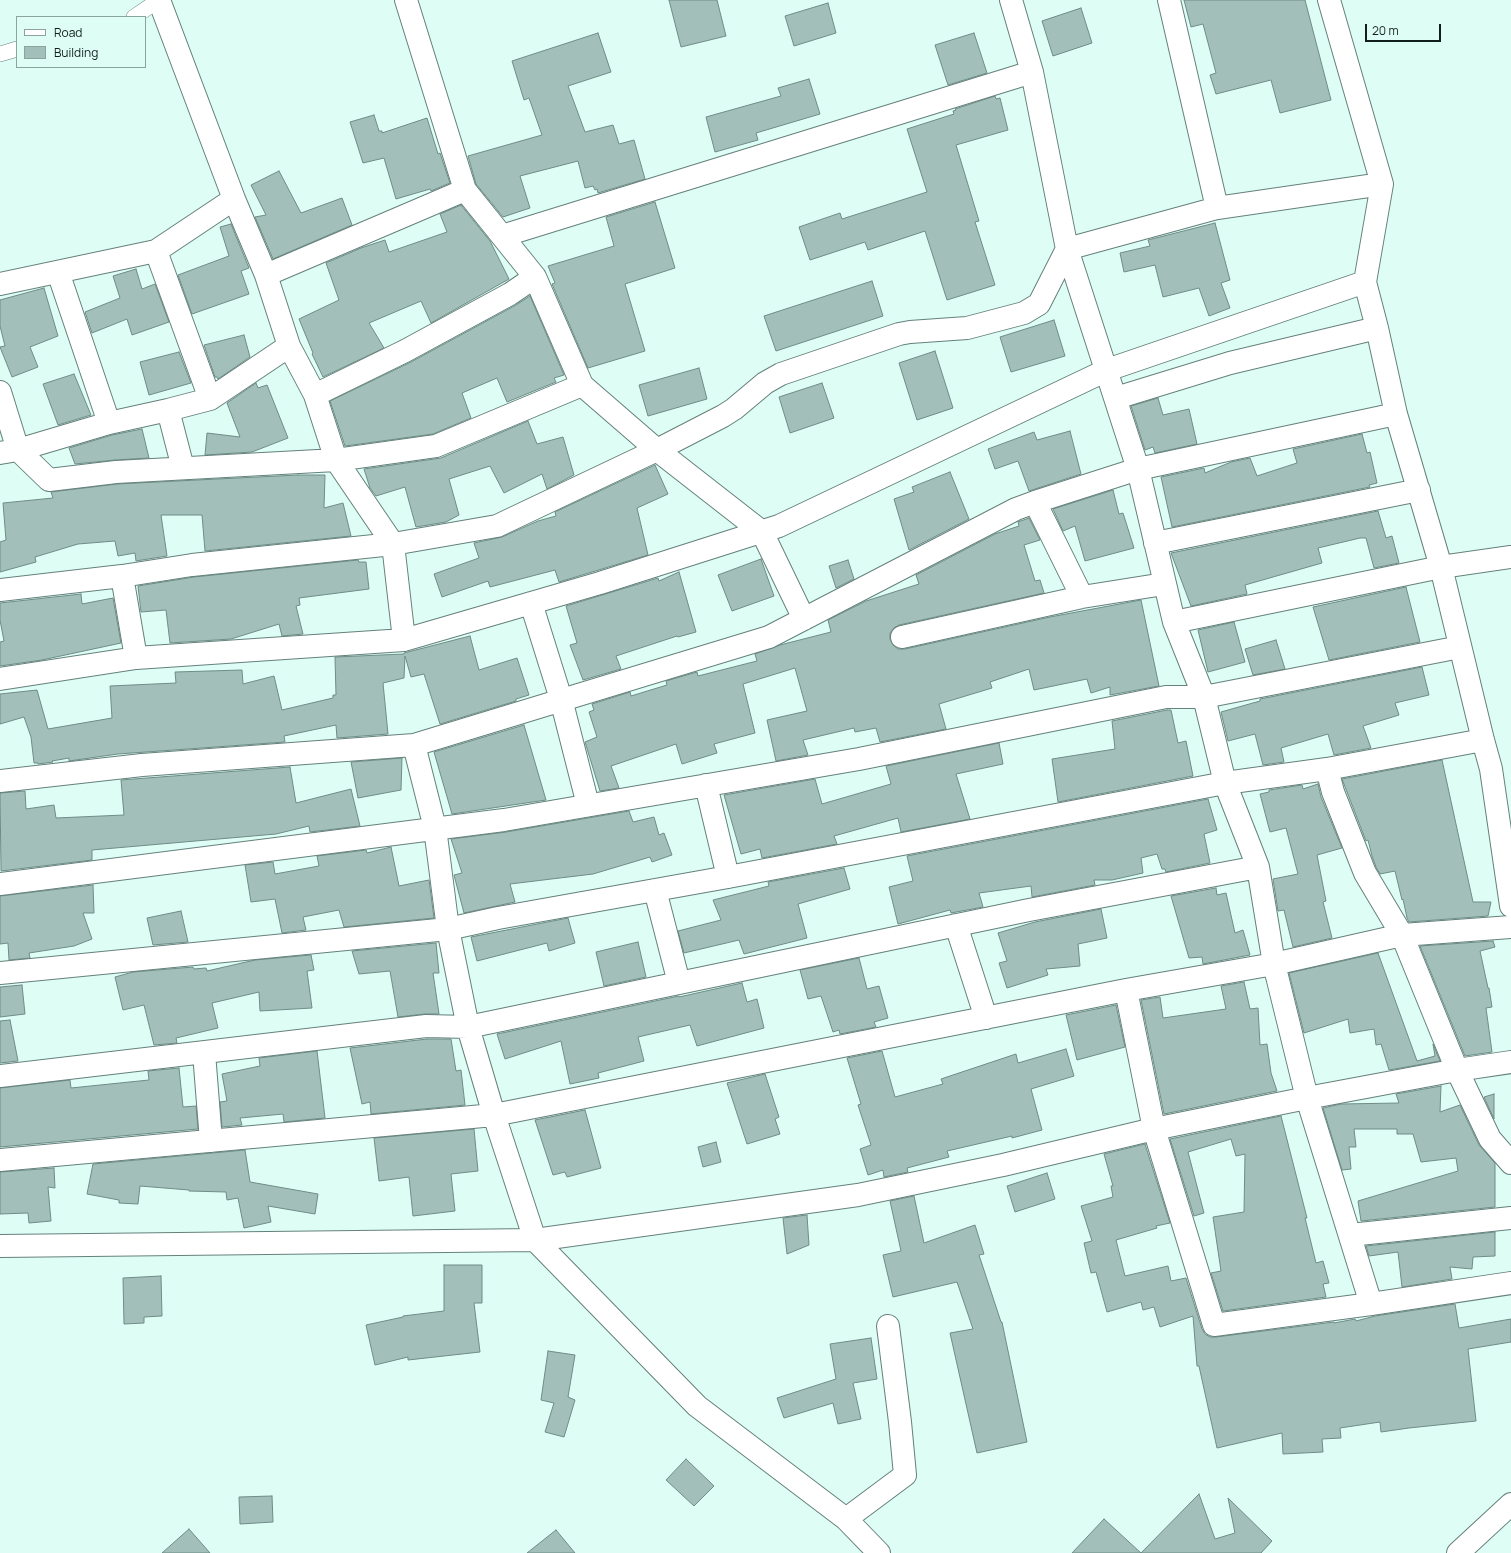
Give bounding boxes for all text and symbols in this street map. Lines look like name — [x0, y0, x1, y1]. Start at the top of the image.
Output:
legend — [16, 16, 146, 68]
scale bar — [1367, 16, 1443, 42]
text: 20 m — [1372, 22, 1399, 39]
text: Road — [54, 24, 82, 41]
text: Building — [54, 44, 98, 61]

